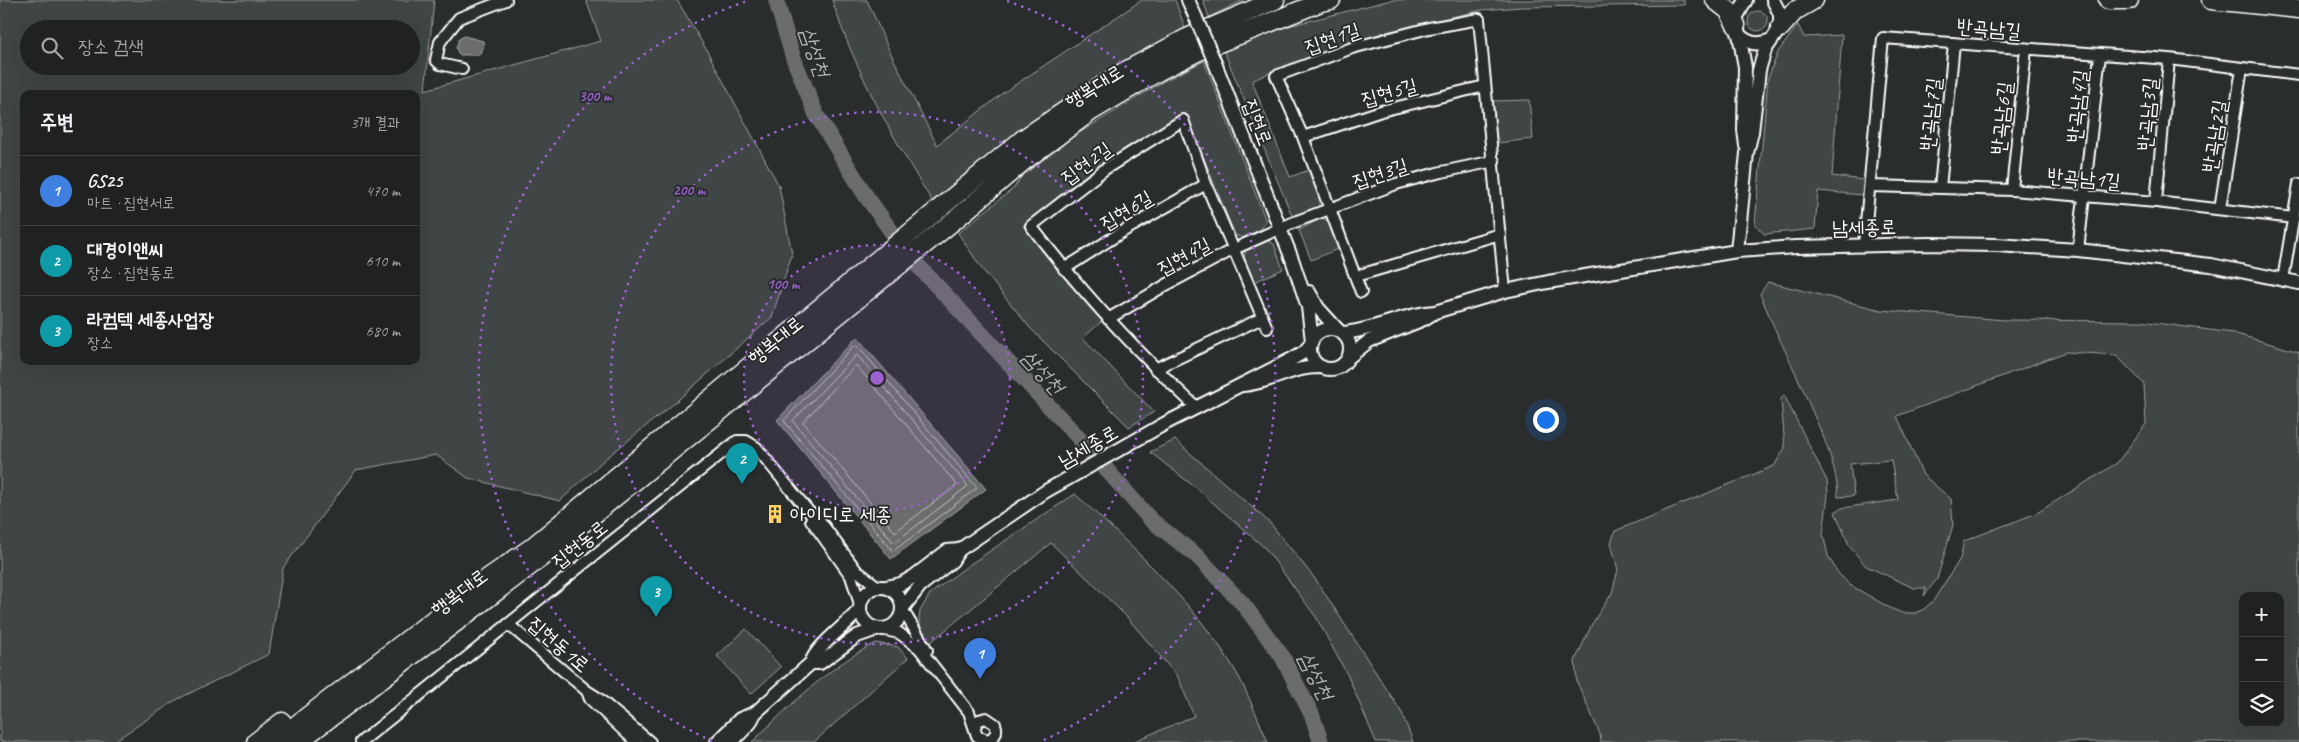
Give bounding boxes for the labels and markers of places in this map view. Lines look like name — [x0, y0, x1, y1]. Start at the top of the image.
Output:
centre of rings — [868, 369, 886, 387]
pin: 2 — [726, 443, 758, 484]
place label: 아이디로 세종 — [790, 502, 891, 527]
building icon: 아이디로 세종 — [764, 503, 786, 525]
pin: 3 — [640, 576, 672, 617]
pin: 1 — [964, 638, 996, 679]

